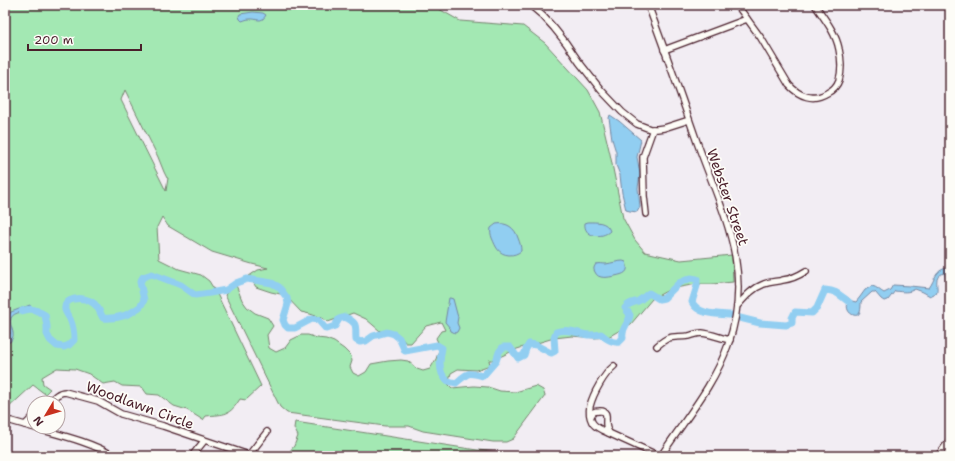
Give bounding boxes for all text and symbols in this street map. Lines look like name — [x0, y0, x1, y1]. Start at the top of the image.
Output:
scale bar — [28, 26, 141, 52]
text: 200 m — [34, 32, 73, 48]
street label: Webster Street — [703, 146, 753, 248]
street label: Woodlawn Circle — [84, 377, 196, 433]
north arrow — [26, 395, 66, 435]
text: N — [30, 413, 47, 429]

